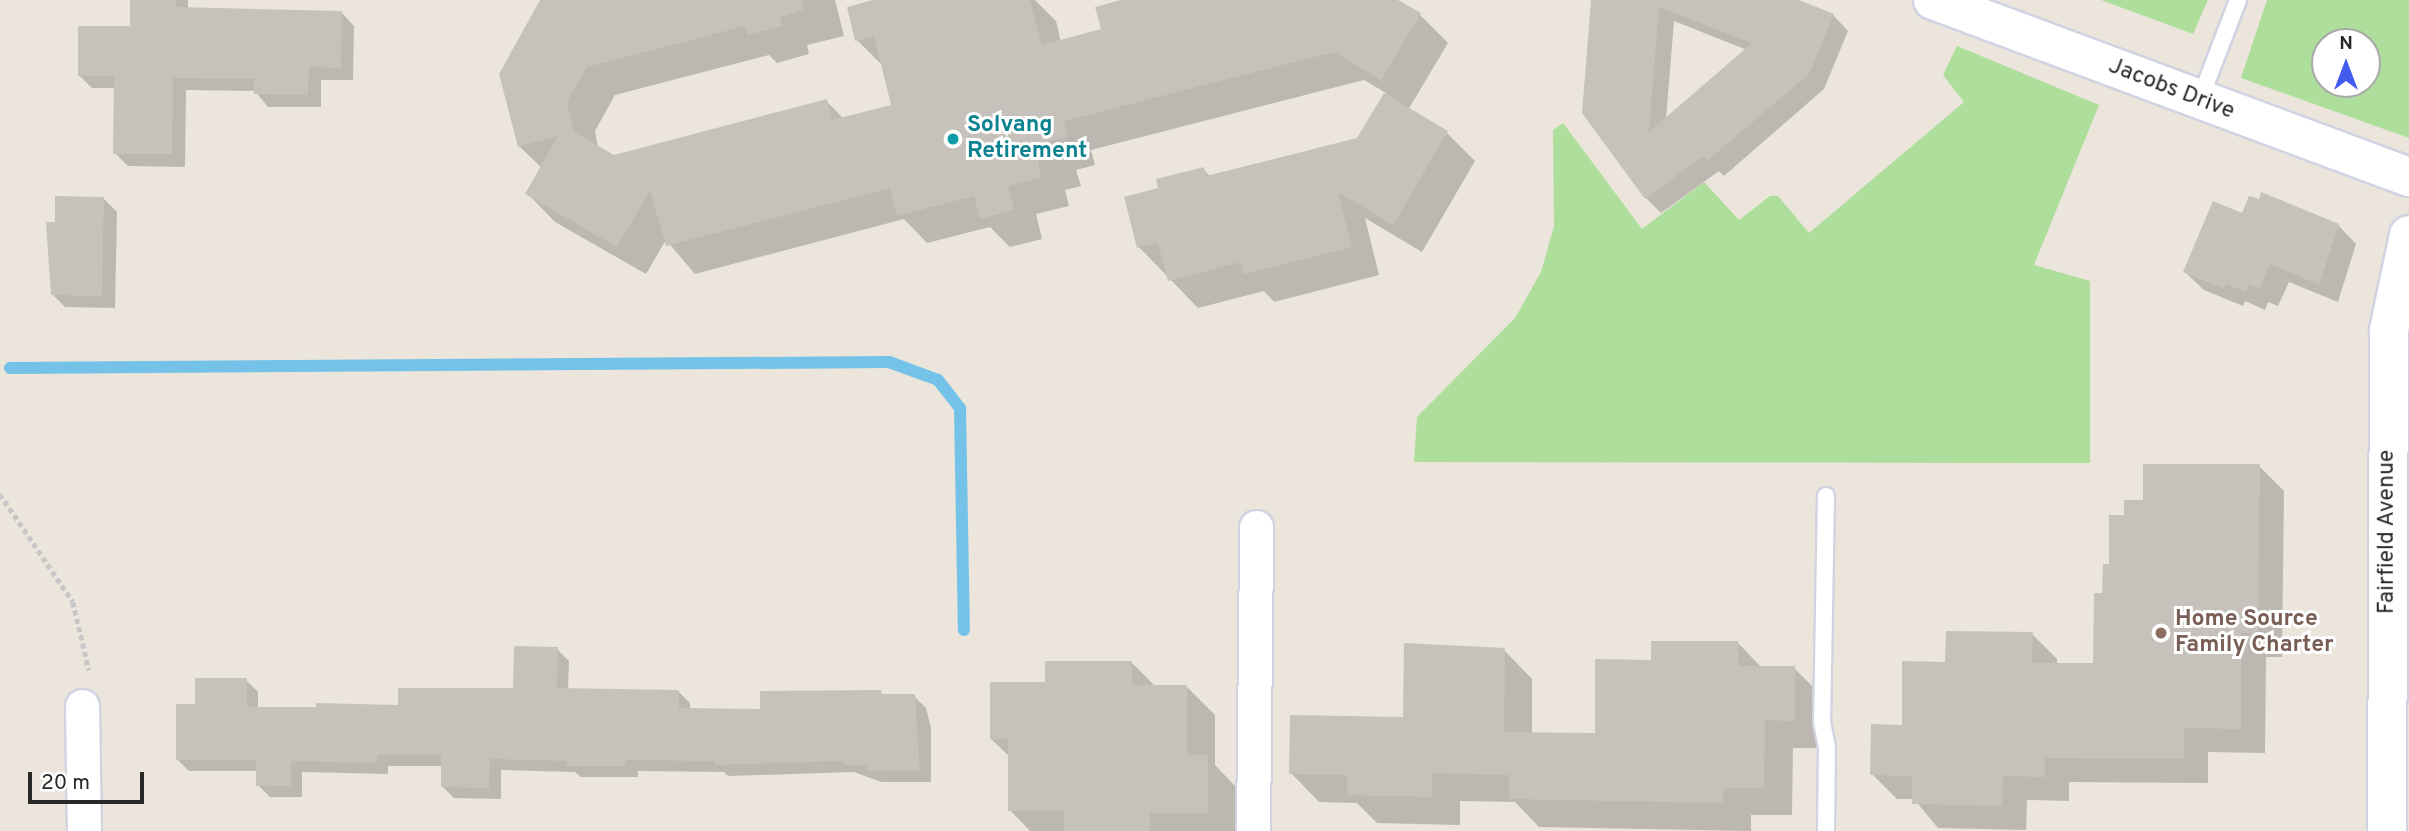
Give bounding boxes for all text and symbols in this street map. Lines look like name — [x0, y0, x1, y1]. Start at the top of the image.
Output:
north arrow — [2311, 28, 2381, 98]
text: N — [2339, 32, 2353, 56]
street label: Jacobs Drive — [2104, 53, 2238, 127]
place label: Solvang Retirement — [967, 112, 1087, 166]
marker: Solvang Retirement — [945, 131, 961, 147]
street label: Fairfield Avenue — [2374, 449, 2402, 615]
place label: Home Source Family Charter — [2175, 606, 2334, 660]
marker: Home Source Family Charter — [2153, 625, 2169, 641]
scale bar — [32, 758, 147, 802]
text: 20 m — [41, 770, 90, 797]

